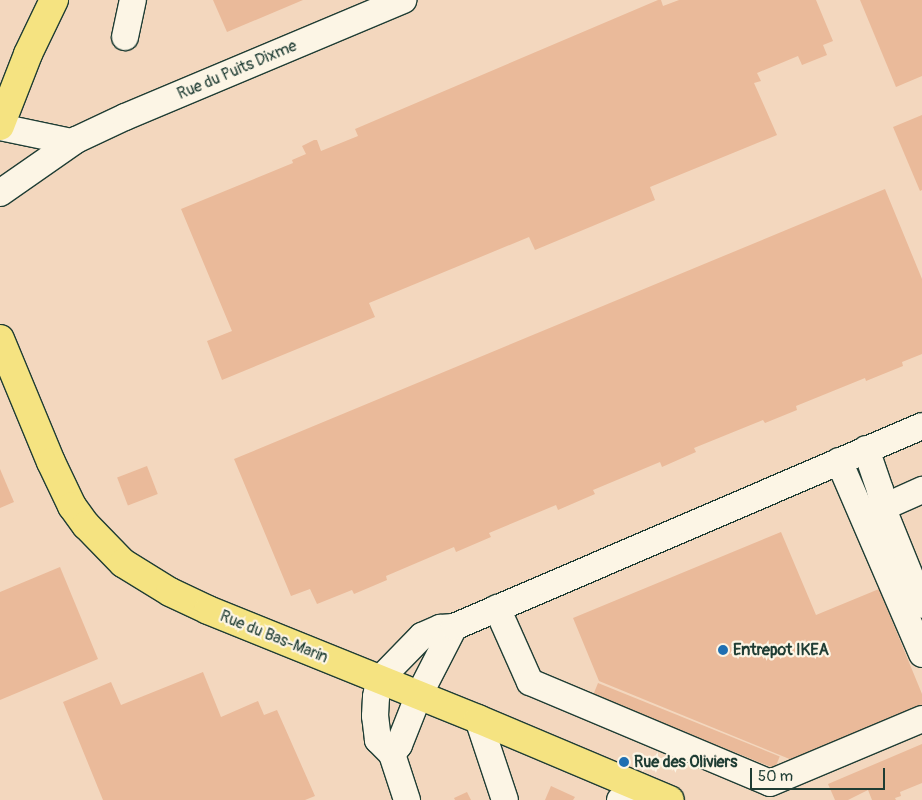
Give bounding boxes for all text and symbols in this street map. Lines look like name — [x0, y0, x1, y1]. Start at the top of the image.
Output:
street label: Rue du Puits Dixme — [174, 36, 300, 104]
street label: Rue du Bas-Marin — [217, 607, 331, 667]
place label: Entrepot IKEA — [733, 640, 829, 660]
marker: Entrepot IKEA — [717, 644, 729, 656]
place label: Rue des Oliviers — [634, 752, 737, 772]
marker: Rue des Oliviers — [618, 756, 630, 768]
scale bar — [752, 758, 887, 790]
text: 50 m — [758, 767, 793, 786]

